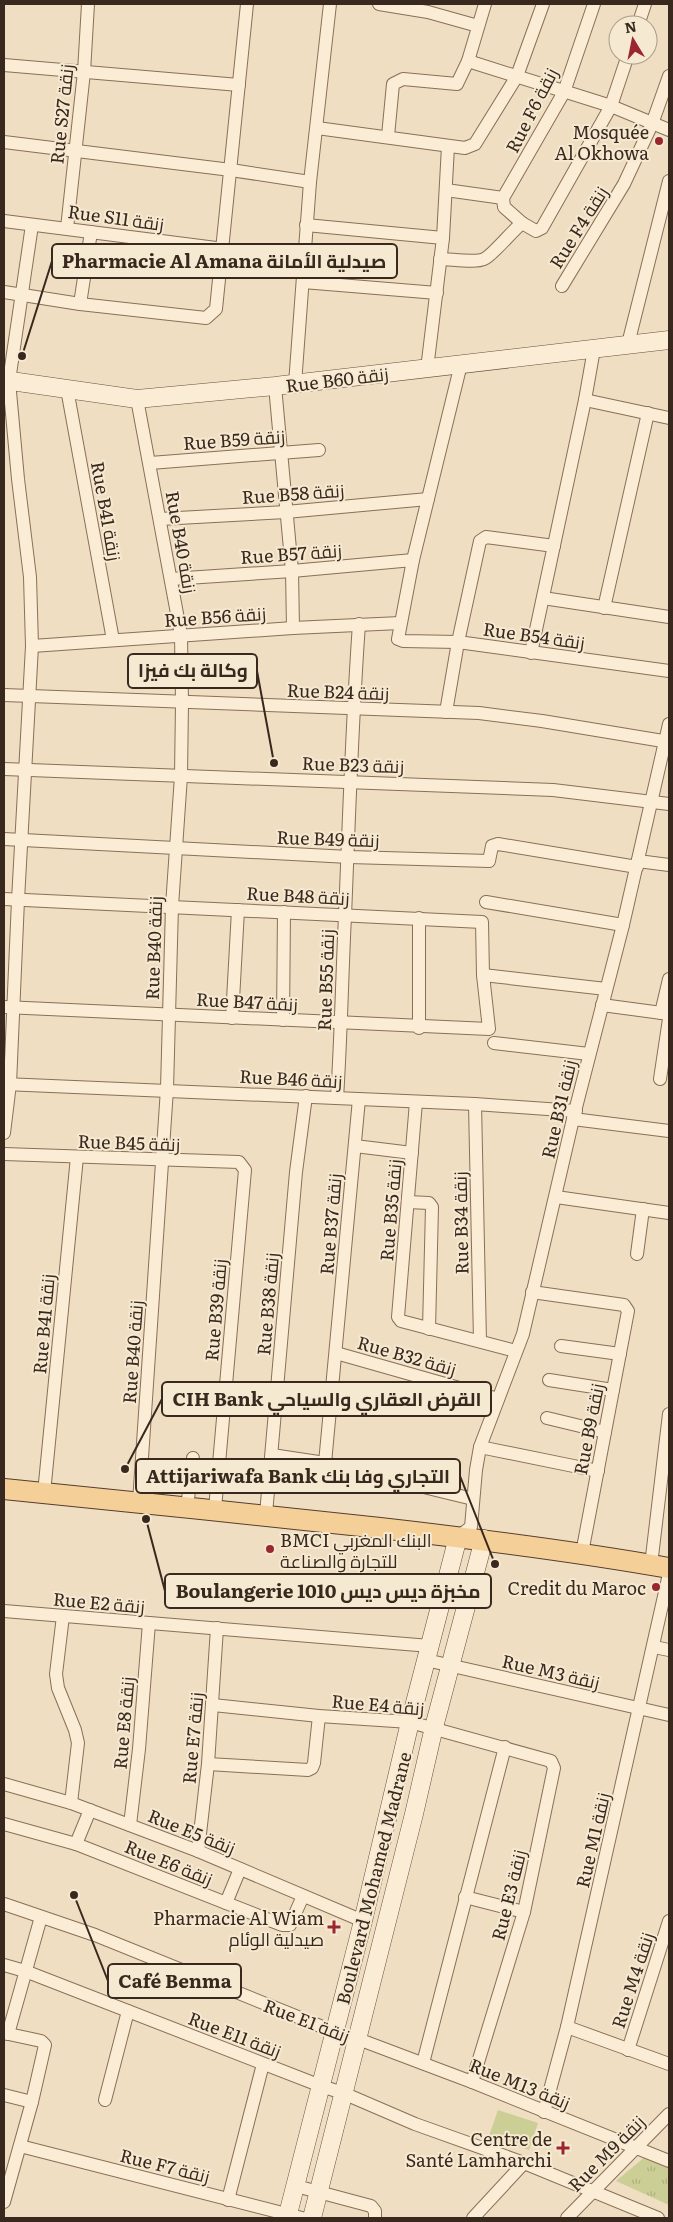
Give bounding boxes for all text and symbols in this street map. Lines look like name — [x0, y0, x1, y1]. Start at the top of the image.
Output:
north arrow — [608, 15, 658, 65]
text: N — [623, 15, 638, 37]
street label: Rue S27 زنقة — [42, 63, 80, 165]
street label: Rue F6 زنقة — [498, 63, 564, 157]
place label: Mosquée Al Okhowa — [555, 118, 649, 166]
marker: Mosquée Al Okhowa — [653, 135, 665, 147]
street label: Rue F4 زنقة — [542, 181, 614, 273]
street label: Rue S11 زنقة — [66, 197, 166, 237]
callout: Pharmacie Al Amana صيدلية الأمانة — [52, 244, 397, 278]
text: Pharmacie Al Amana صيدلية الأمانة — [62, 246, 386, 274]
street label: Rue B60 زنقة — [284, 359, 390, 399]
street label: Rue B59 زنقة — [182, 422, 286, 456]
street label: Rue B41 زنقة — [85, 459, 129, 563]
street label: Rue B58 زنقة — [241, 476, 345, 510]
street label: Rue B40 زنقة — [160, 489, 204, 595]
street label: Rue B57 زنقة — [239, 536, 343, 570]
street label: Rue B56 زنقة — [163, 599, 267, 633]
street label: Rue B54 زنقة — [481, 614, 587, 656]
callout: وكالة بك فيزا — [128, 654, 257, 688]
text: وكالة بك فيزا — [138, 655, 248, 683]
street label: Rue B24 زنقة — [286, 676, 390, 706]
street label: Rue B23 زنقة — [301, 749, 405, 779]
street label: Rue B49 زنقة — [276, 823, 380, 853]
street label: Rue B48 زنقة — [246, 879, 350, 911]
street label: Rue B40 زنقة — [138, 896, 168, 1000]
street label: Rue B55 زنقة — [310, 929, 340, 1031]
street label: Rue B47 زنقة — [195, 985, 299, 1017]
street label: Rue B31 زنقة — [534, 1057, 582, 1161]
street label: Rue B46 زنقة — [239, 1062, 343, 1094]
street label: Rue B45 زنقة — [77, 1127, 181, 1157]
street label: Rue B35 زنقة — [372, 1158, 408, 1262]
street label: Rue B34 زنقة — [446, 1171, 474, 1275]
street label: Rue B37 زنقة — [312, 1172, 348, 1276]
street label: Rue B38 زنقة — [249, 1251, 285, 1357]
street label: Rue B39 زنقة — [197, 1258, 233, 1362]
street label: Rue B41 زنقة — [25, 1273, 61, 1375]
street label: Rue B40 زنقة — [115, 1299, 149, 1405]
street label: Rue B32 زنقة — [354, 1328, 460, 1382]
street label: Rue B9 زنقة — [566, 1381, 610, 1477]
callout: CIH Bank القرض العقاري والسياحي — [162, 1382, 491, 1416]
text: CIH Bank القرض العقاري والسياحي — [173, 1384, 481, 1415]
callout: Attijariwafa Bank التجاري وفا بنك — [136, 1459, 460, 1493]
text: Attijariwafa Bank التجاري وفا بنك — [146, 1461, 450, 1492]
place label: BMCI البنك المغربي للتجارة والصناعة — [280, 1526, 432, 1574]
marker: BMCI البنك المغربي للتجارة والصناعة — [264, 1543, 276, 1555]
callout: Boulangerie 1010 مخبزة ديس ديس — [165, 1574, 491, 1608]
place label: Credit du Maroc — [508, 1574, 646, 1601]
text: Boulangerie 1010 مخبزة ديس ديس — [175, 1576, 481, 1604]
marker: Credit du Maroc — [650, 1581, 662, 1593]
street label: Rue E2 زنقة — [52, 1585, 146, 1619]
street label: Rue M3 زنقة — [500, 1647, 602, 1695]
street label: Rue E8 زنقة — [105, 1675, 141, 1771]
street label: Rue E4 زنقة — [330, 1686, 426, 1722]
street label: Rue E7 زنقة — [175, 1691, 209, 1785]
street label: Boulevard Mohamed Madrane — [328, 1749, 418, 2007]
street label: Rue M1 زنقة — [568, 1790, 616, 1890]
street label: Rue E5 زنقة — [144, 1801, 240, 1861]
street label: Rue E6 زنقة — [121, 1832, 217, 1892]
street label: Rue E3 زنقة — [484, 1847, 532, 1943]
place label: Pharmacie Al Wiam صيدلية الوئام — [153, 1904, 324, 1952]
marker: Pharmacie Al Wiam صيدلية الوئام — [328, 1921, 340, 1933]
street label: Rue M4 زنقة — [604, 1928, 660, 2032]
callout: Café Benma — [108, 1964, 241, 1998]
text: Café Benma — [118, 1966, 232, 1994]
street label: Rue E1 زنقة — [260, 1991, 354, 2049]
street label: Rue E11 زنقة — [185, 2004, 285, 2064]
street label: Rue M13 زنقة — [465, 2050, 575, 2116]
street label: Rue M9 زنقة — [561, 2108, 651, 2198]
place label: Centre de Santé Lamharchi — [405, 2125, 552, 2173]
street label: Rue F7 زنقة — [117, 2141, 213, 2189]
marker: Centre de Santé Lamharchi — [556, 2141, 570, 2155]

